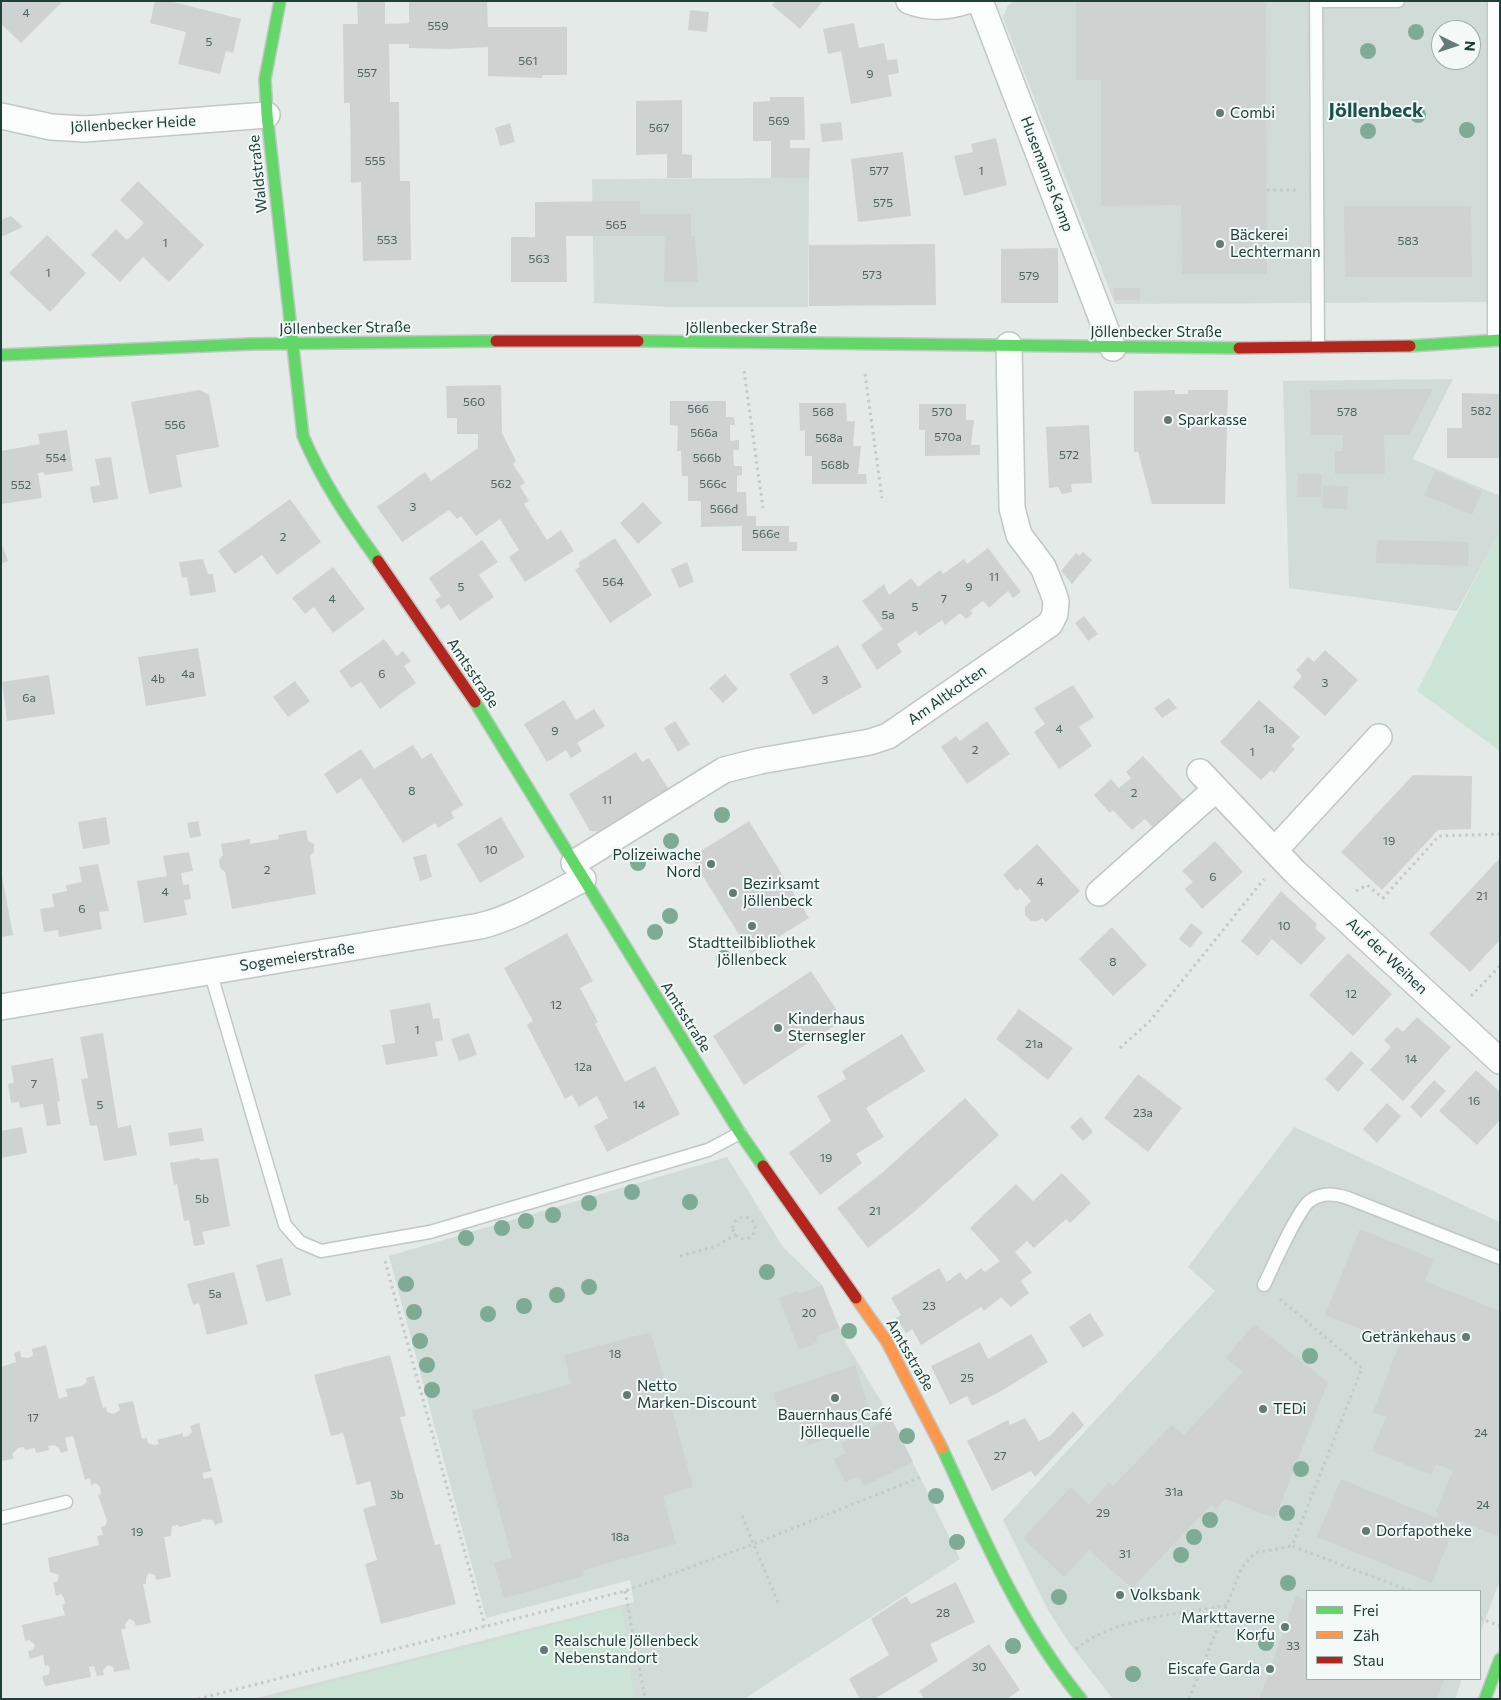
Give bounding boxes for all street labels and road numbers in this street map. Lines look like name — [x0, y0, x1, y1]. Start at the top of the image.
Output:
street label: Jöllenbecker Heide — [70, 112, 196, 136]
street label: Husemanns Kamp — [1017, 114, 1077, 234]
street label: Waldstraße — [245, 134, 271, 214]
street label: Jöllenbecker Straße — [279, 318, 411, 338]
street label: Jöllenbecker Straße — [685, 319, 817, 337]
street label: Jöllenbecker Straße — [1090, 323, 1222, 341]
street label: Amtsstraße — [443, 635, 503, 711]
street label: Am Altkotten — [904, 661, 990, 729]
street label: Auf der Weihen — [1343, 914, 1431, 998]
street label: Sogemeierstraße — [238, 939, 356, 975]
street label: Amtsstraße — [657, 978, 715, 1056]
street label: Amtsstraße — [882, 1316, 938, 1394]

